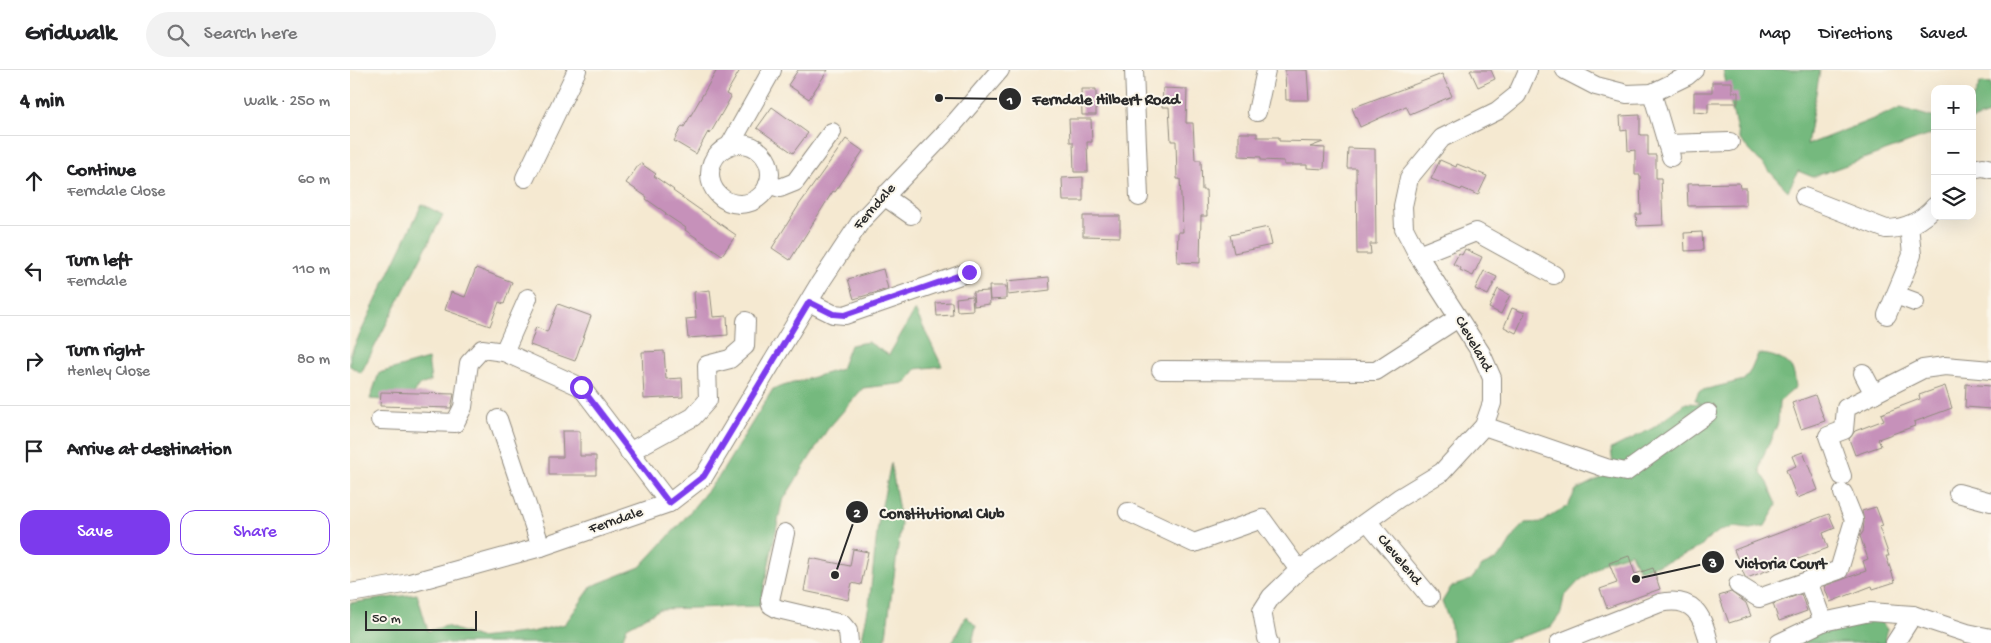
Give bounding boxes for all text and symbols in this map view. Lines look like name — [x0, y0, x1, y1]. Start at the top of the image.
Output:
search box — [146, 12, 496, 57]
text: Gridwalk — [25, 20, 116, 49]
icon: search — [164, 21, 192, 49]
text: Search here — [204, 23, 297, 46]
text: Map — [1759, 24, 1791, 45]
text: Directions — [1819, 24, 1892, 45]
text: Saved — [1920, 24, 1966, 45]
callout: Ferndale Hilbert Road — [998, 83, 1190, 114]
map controls — [1931, 85, 1976, 220]
button: + — [1931, 85, 1976, 130]
text: 4 min — [20, 90, 64, 115]
text: 1 — [1006, 92, 1013, 110]
text: Ferndale Hilbert Road — [1031, 92, 1181, 111]
text: Walk · 250 m — [244, 93, 330, 112]
button: − — [1931, 130, 1976, 175]
text: Continue — [67, 160, 136, 183]
icon: ahead — [20, 167, 48, 195]
text: 60 m — [298, 171, 330, 190]
button: layers — [1931, 175, 1976, 220]
street label: Ferndale — [849, 180, 900, 235]
text: Ferndale Close — [67, 183, 165, 202]
text: Turn left — [67, 250, 131, 273]
icon: left — [20, 257, 48, 285]
text: 110 m — [293, 261, 330, 280]
route end — [958, 261, 981, 284]
text: Ferndale — [67, 273, 127, 292]
street label: Cleveland — [1450, 313, 1497, 376]
text: Turn right — [67, 340, 143, 363]
icon: right — [20, 347, 48, 375]
text: 80 m — [297, 351, 330, 370]
text: Henley Close — [67, 363, 150, 382]
route start — [570, 376, 593, 399]
icon: arrive — [20, 437, 48, 465]
text: Arrive at destination — [67, 439, 231, 462]
callout: Constitutional Club — [844, 497, 1014, 528]
street label: Ferndale — [586, 503, 646, 539]
text: 2 — [853, 505, 861, 523]
text: Constitutional Club — [879, 506, 1005, 525]
button: Save — [20, 510, 170, 555]
button: Share — [180, 510, 330, 555]
street label: Clevelend — [1373, 531, 1426, 590]
callout: Victoria Court — [1700, 546, 1836, 577]
text: 3 — [1708, 555, 1717, 573]
text: Victoria Court — [1734, 556, 1828, 575]
scale bar — [365, 608, 478, 631]
text: 50 m — [372, 611, 401, 628]

